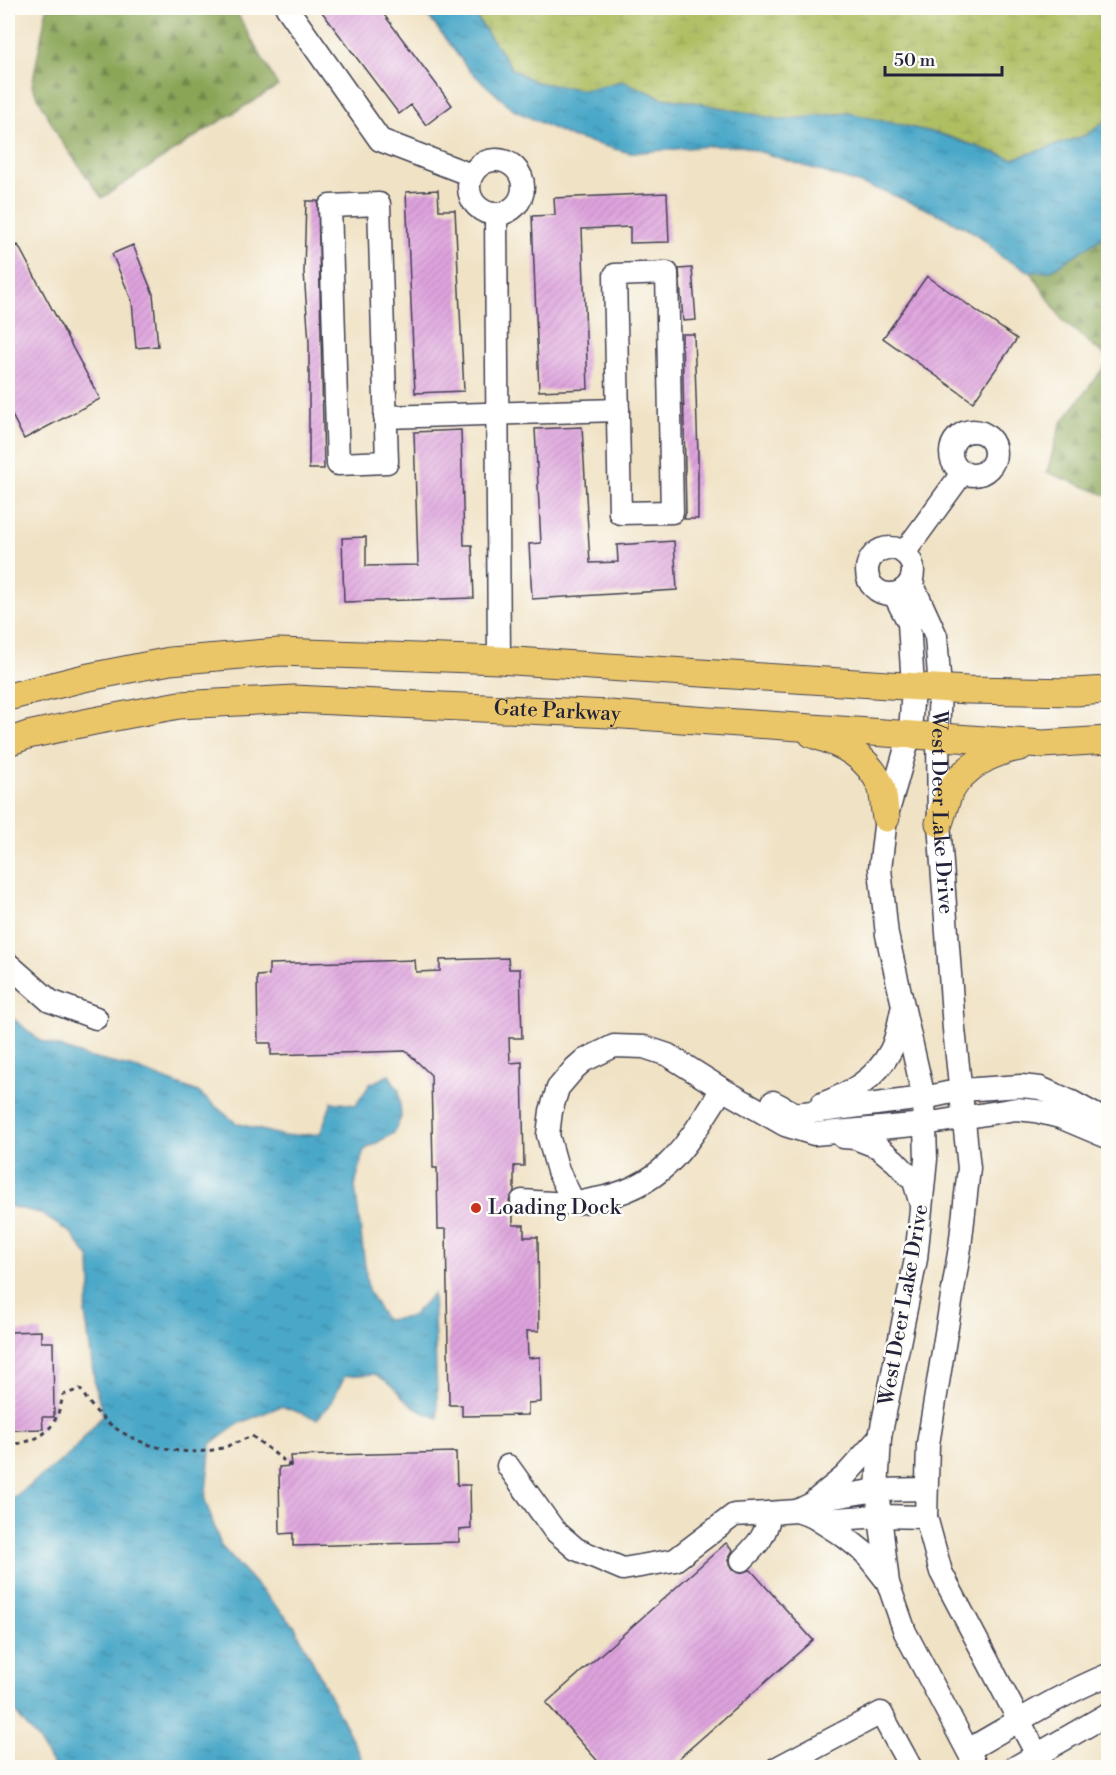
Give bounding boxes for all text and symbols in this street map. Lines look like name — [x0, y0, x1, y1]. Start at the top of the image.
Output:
scale bar — [885, 39, 1002, 77]
text: 50 m — [894, 49, 936, 72]
street label: Gate Parkway — [493, 696, 623, 728]
street label: West Deer Lake Drive — [925, 709, 959, 915]
place label: Loading Dock — [488, 1195, 622, 1221]
marker: Loading Dock — [469, 1201, 483, 1215]
street label: West Deer Lake Drive — [873, 1202, 935, 1409]

